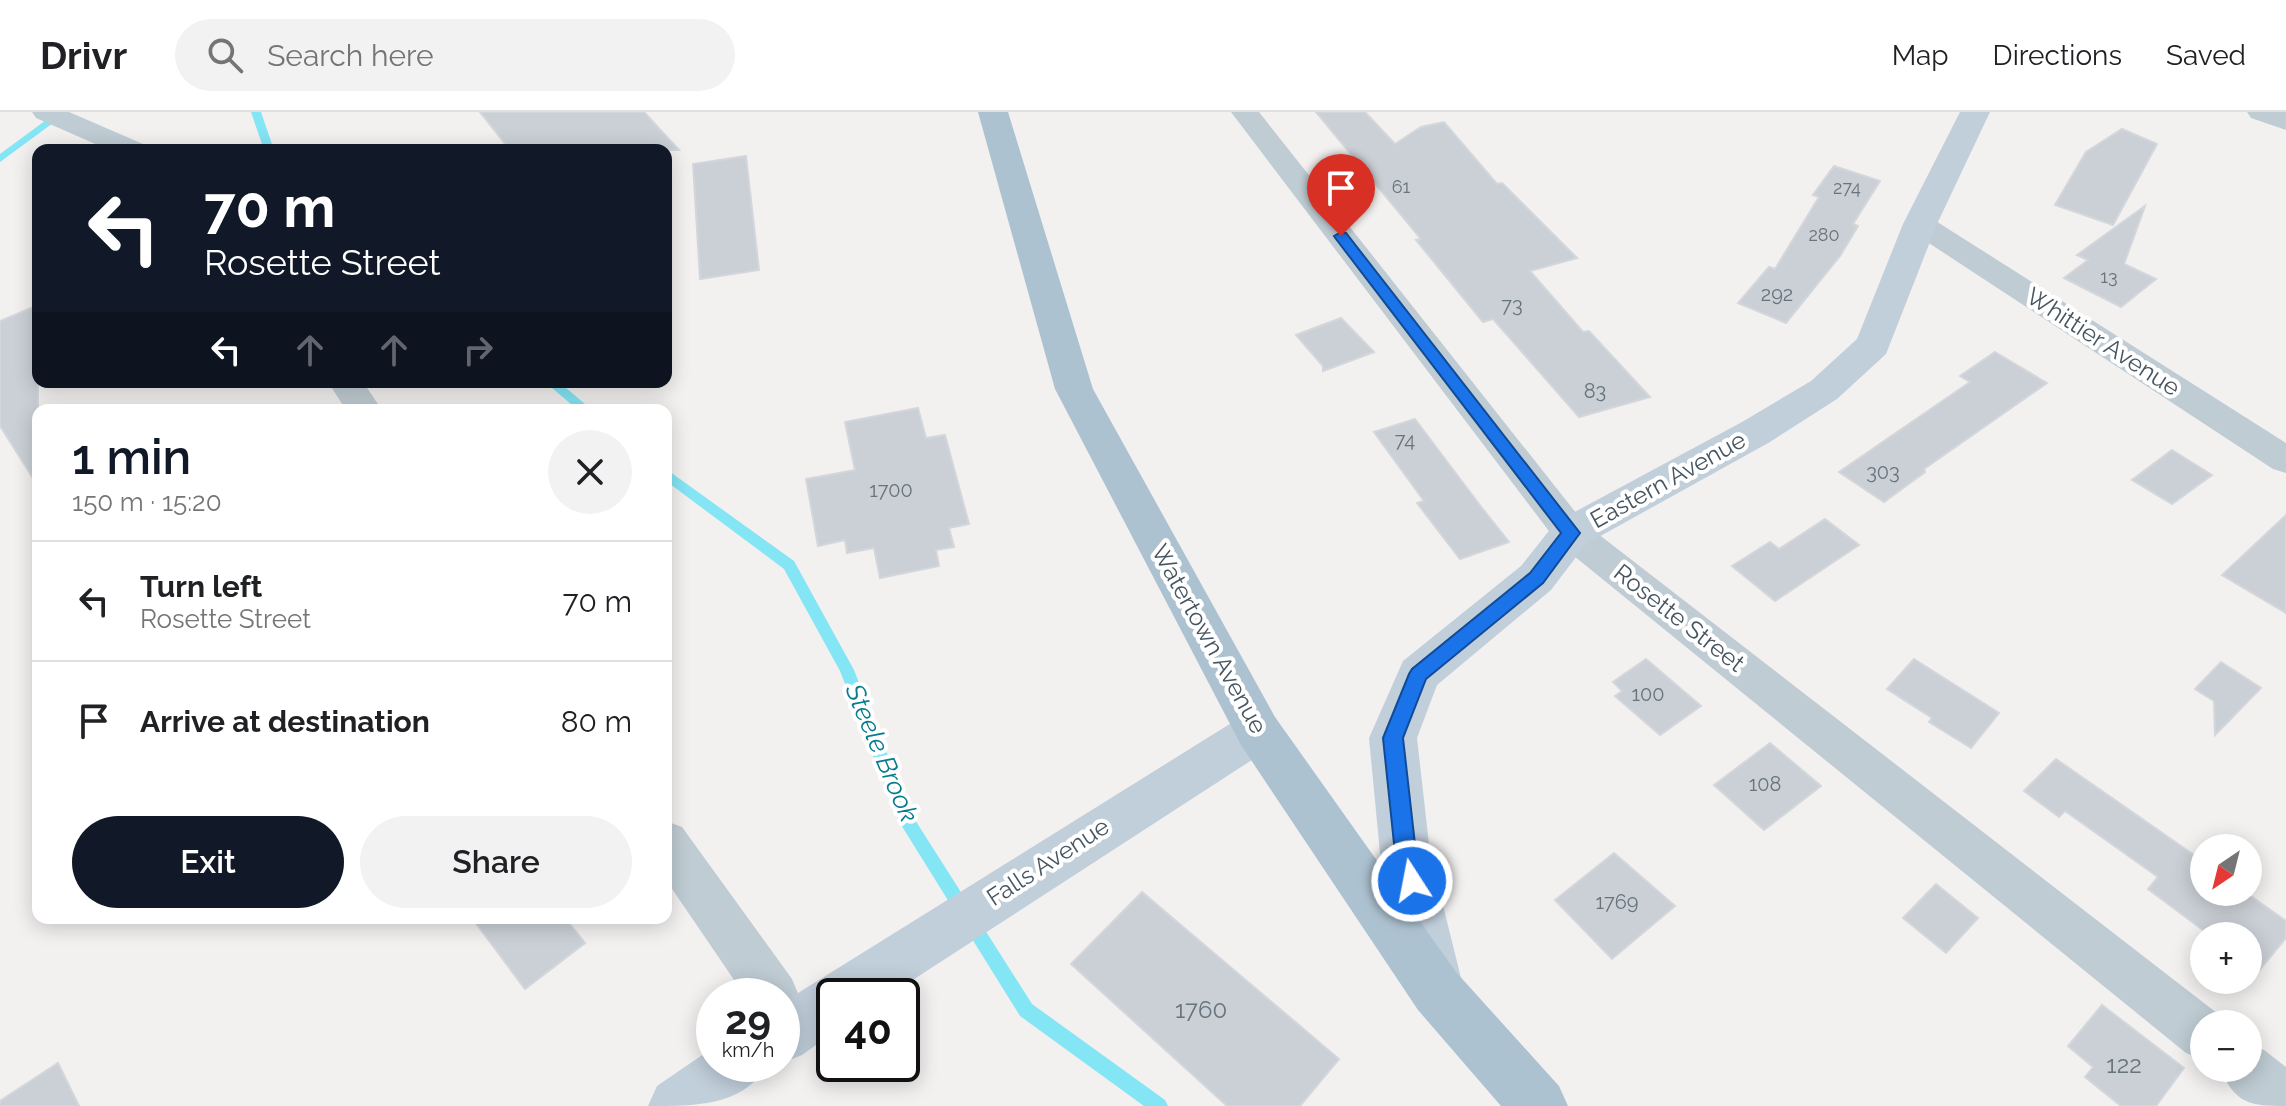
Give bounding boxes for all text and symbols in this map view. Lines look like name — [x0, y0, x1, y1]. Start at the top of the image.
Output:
search box — [175, 19, 735, 91]
text: Drivr — [40, 33, 127, 78]
icon: search — [203, 33, 247, 77]
text: Search here — [267, 38, 434, 73]
text: Map — [1892, 39, 1949, 72]
text: Directions — [1993, 39, 2122, 72]
text: Saved — [2166, 39, 2246, 72]
pin — [1307, 154, 1375, 236]
icon: arrive — [1319, 166, 1363, 210]
text: 70 m — [204, 174, 335, 240]
icon: left — [72, 176, 176, 280]
house number: 61 — [1392, 176, 1411, 197]
house number: 274 — [1833, 177, 1861, 198]
house number: 280 — [1808, 224, 1840, 245]
text: Rosette Street — [204, 241, 441, 283]
house number: 13 — [2100, 266, 2118, 287]
street label: Whittier Avenue — [2021, 281, 2185, 402]
house number: 292 — [1761, 282, 1793, 306]
house number: 73 — [1501, 293, 1523, 317]
icon: left — [204, 328, 248, 372]
icon: ahead — [288, 328, 332, 372]
icon: ahead — [372, 328, 416, 372]
icon: right — [456, 328, 500, 372]
house number: 83 — [1584, 379, 1606, 403]
street label: Eastern Avenue — [1585, 425, 1751, 534]
house number: 74 — [1395, 428, 1415, 452]
text: 1 min — [72, 429, 191, 485]
button: close — [548, 430, 632, 514]
house number: 303 — [1866, 460, 1900, 484]
house number: 1700 — [869, 478, 913, 502]
text: 150 m · 15:20 — [72, 487, 222, 517]
street label: Watertown Avenue — [1145, 539, 1273, 738]
street label: Rosette Street — [1608, 558, 1750, 678]
text: Turn left — [140, 569, 262, 604]
icon: left — [72, 579, 116, 623]
text: 70 m — [562, 584, 632, 619]
text: Rosette Street — [140, 604, 311, 634]
water label: Steele Brook — [839, 679, 925, 827]
house number: 100 — [1631, 682, 1665, 706]
icon: arrive — [72, 699, 116, 743]
text: Arrive at destination — [140, 704, 430, 739]
text: 80 m — [561, 704, 632, 739]
house number: 108 — [1749, 772, 1781, 796]
street label: Falls Avenue — [981, 811, 1114, 912]
button: Exit — [72, 816, 344, 908]
button: Share — [360, 816, 632, 908]
north arrow — [2190, 834, 2262, 906]
map controls — [2190, 834, 2262, 1082]
position arrow — [1370, 839, 1454, 923]
house number: 1769 — [1596, 890, 1638, 914]
button: + — [2190, 922, 2262, 994]
speed limit sign: 40 — [816, 978, 920, 1082]
house number: 1760 — [1175, 995, 1227, 1024]
text: 29 — [725, 996, 771, 1043]
button: − — [2190, 1010, 2262, 1082]
text: km/h — [722, 1038, 774, 1062]
house number: 122 — [2106, 1050, 2142, 1079]

